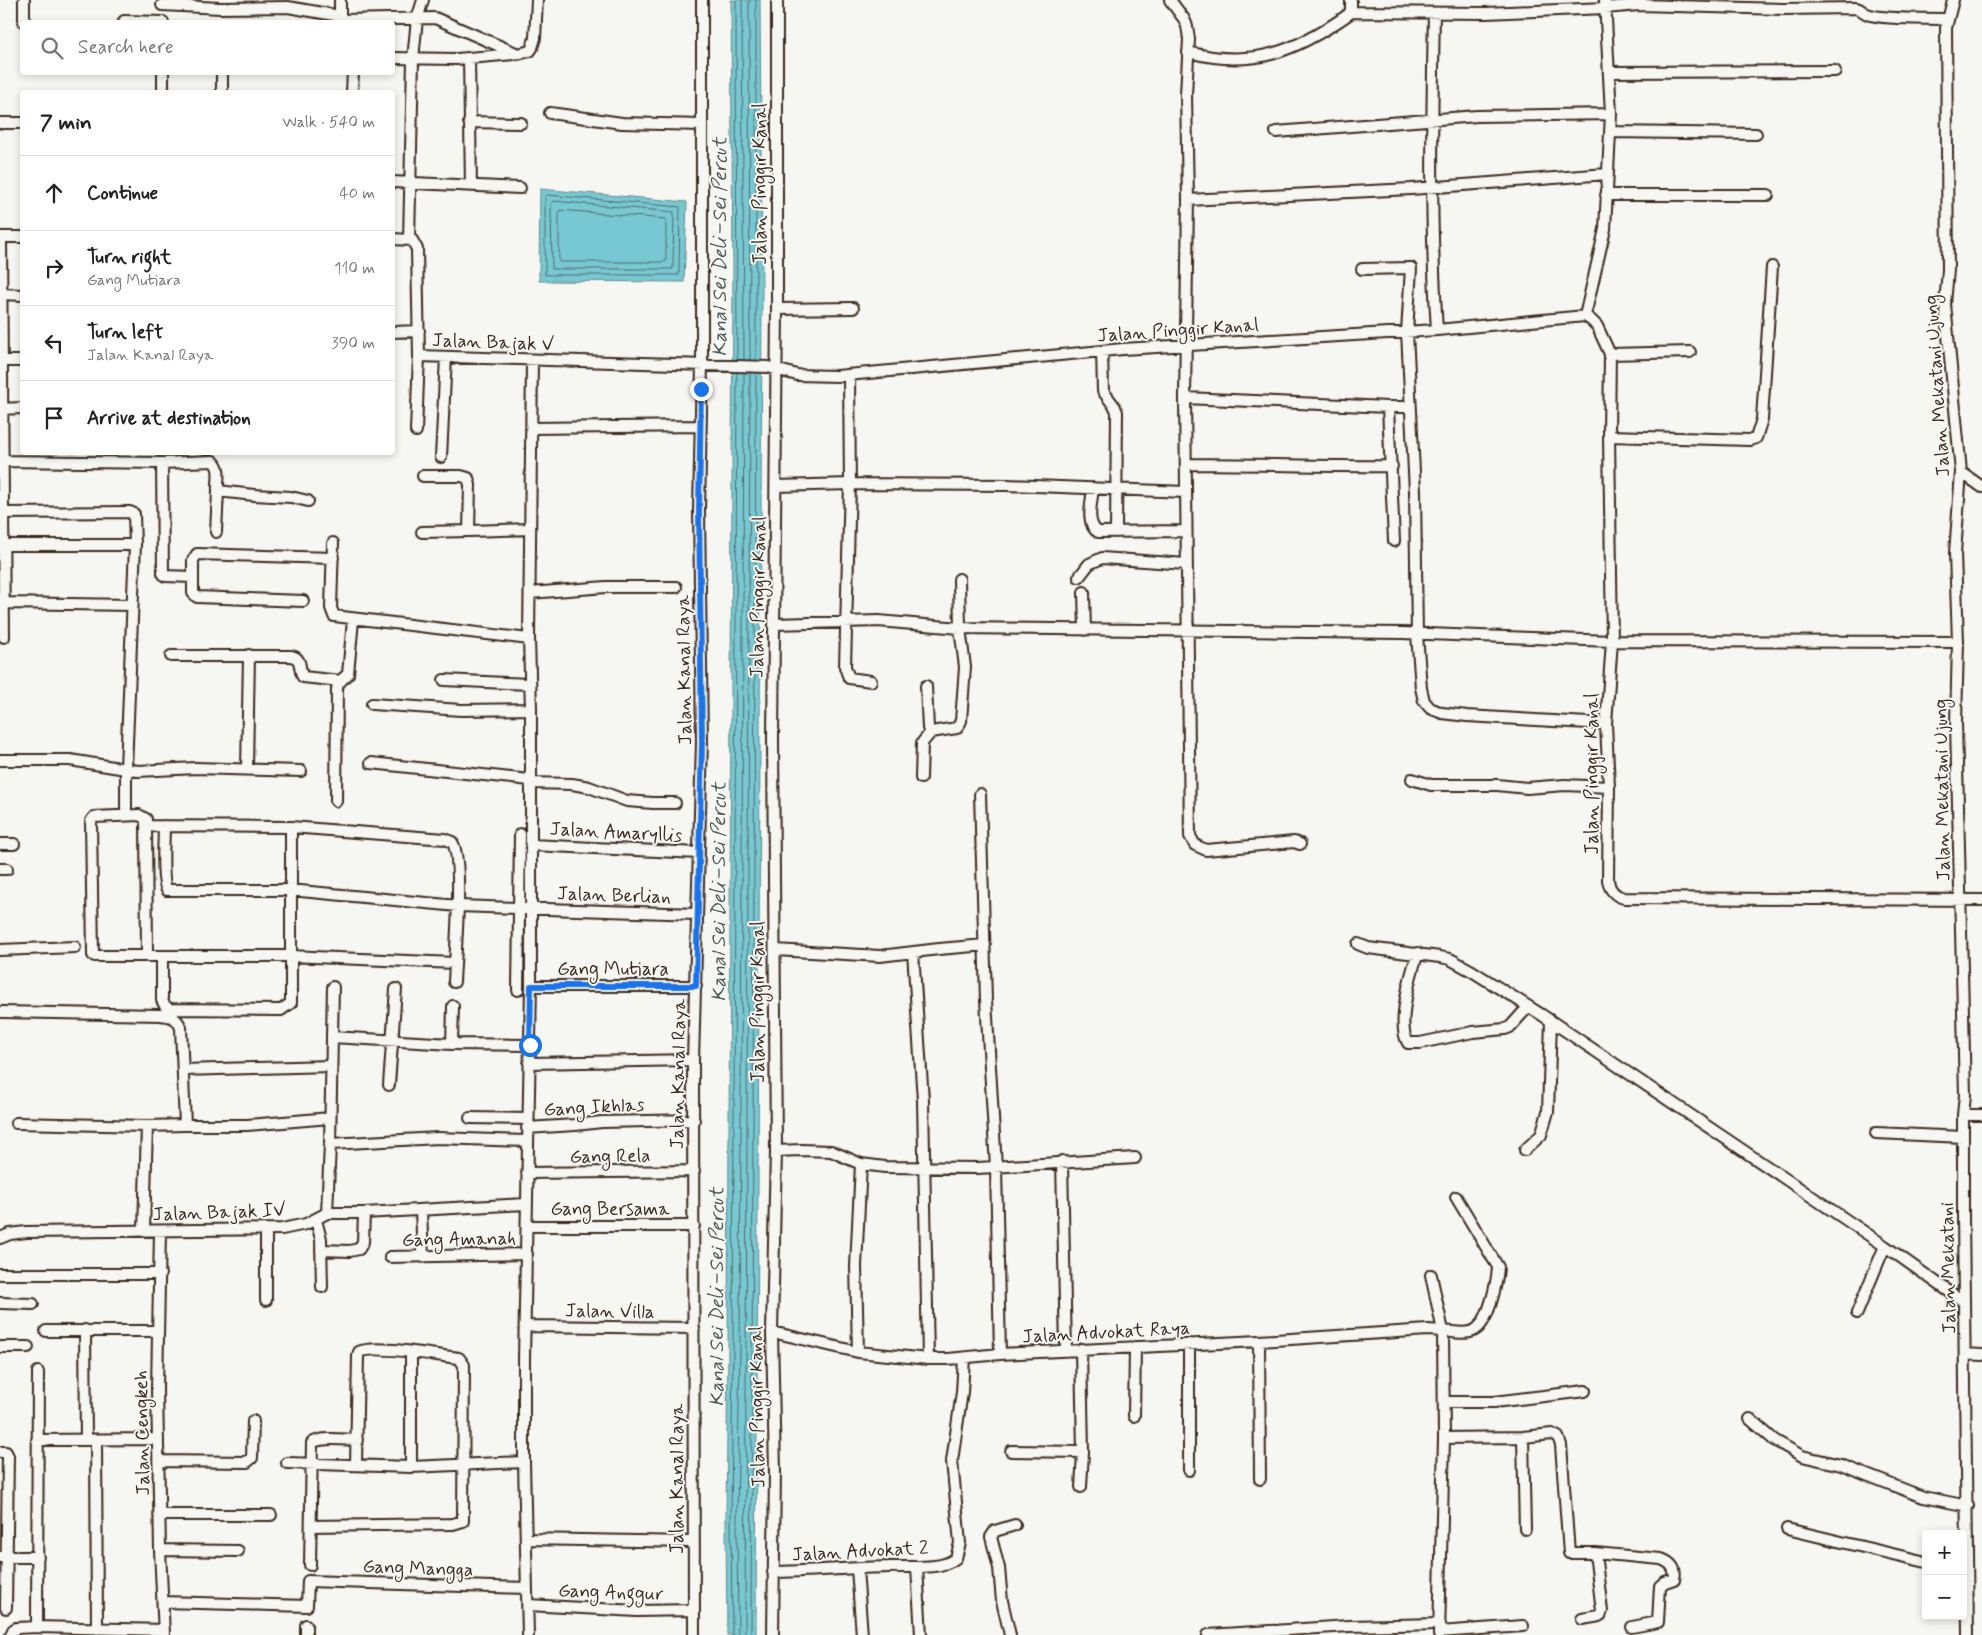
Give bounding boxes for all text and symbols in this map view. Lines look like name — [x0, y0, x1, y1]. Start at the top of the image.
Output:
search box — [20, 20, 395, 75]
icon: search — [38, 34, 66, 62]
text: Search here — [78, 35, 174, 60]
street label: Jalan Pinggir Kanal — [748, 103, 775, 265]
text: 7 min — [40, 109, 92, 137]
text: Walk · 540 m — [282, 112, 375, 133]
water label: Kanal Sei Deli–Sei Percut — [707, 136, 734, 357]
icon: ahead — [40, 179, 68, 207]
text: Continue — [87, 181, 158, 206]
text: 40 m — [339, 183, 375, 204]
text: Turn right — [87, 245, 171, 270]
icon: right — [40, 254, 68, 282]
text: 110 m — [334, 258, 375, 279]
text: Gang Mutiara — [87, 270, 181, 291]
street label: Jalan Mekatani Ujung — [1919, 294, 1958, 478]
street label: Jalan Pinggir Kanal — [1097, 312, 1260, 351]
text: Turn left — [87, 320, 163, 345]
street label: Jalan Bajak V — [431, 328, 554, 358]
icon: left — [40, 329, 68, 357]
text: 390 m — [332, 333, 375, 354]
text: Jalan Kanal Raya — [87, 345, 213, 366]
route end — [690, 378, 713, 401]
icon: arrive — [40, 404, 68, 432]
text: Arrive at destination — [87, 406, 251, 431]
street label: Jalan Pinggir Kanal — [745, 516, 774, 678]
street label: Jalan Kanal Raya — [671, 594, 698, 745]
street label: Jalan Pinggir Kanal — [1580, 693, 1607, 855]
street label: Jalan Mekatani Ujung — [1928, 698, 1959, 881]
water label: Kanal Sei Deli–Sei Percut — [706, 781, 733, 1002]
street label: Jalan Amaryllis — [549, 817, 683, 848]
street label: Jalan Berlian — [557, 881, 671, 910]
street label: Jalan Pinggir Kanal — [746, 921, 773, 1083]
street label: Gang Mutiara — [557, 957, 669, 984]
street label: Jalan Kanal Raya — [665, 998, 692, 1149]
route start — [519, 1034, 542, 1057]
street label: Gang Ikhlas — [543, 1092, 646, 1125]
street label: Gang Rela — [569, 1143, 651, 1172]
water label: Kanal Sei Deli–Sei Percut — [704, 1186, 731, 1407]
street label: Gang Bersama — [550, 1197, 670, 1224]
street label: Jalan Bajak IV — [152, 1198, 286, 1228]
street label: Jalan Mekatani — [1935, 1202, 1962, 1334]
street label: Gang Amanah — [402, 1226, 516, 1255]
street label: Jalan Villa — [565, 1298, 655, 1325]
street label: Jalan Advokat Raya — [1022, 1316, 1191, 1349]
street label: Jalan Pinggir Kanal — [744, 1326, 773, 1488]
street label: Jalan Cengkeh — [129, 1370, 158, 1496]
street label: Jalan Kanal Raya — [665, 1403, 690, 1554]
map controls — [1922, 1530, 1967, 1620]
button: + — [1922, 1530, 1967, 1575]
street label: Jalan Advokat 2 — [791, 1535, 929, 1568]
street label: Gang Mangga — [362, 1554, 474, 1585]
button: − — [1922, 1575, 1967, 1620]
street label: Gang Anggur — [558, 1578, 664, 1610]

